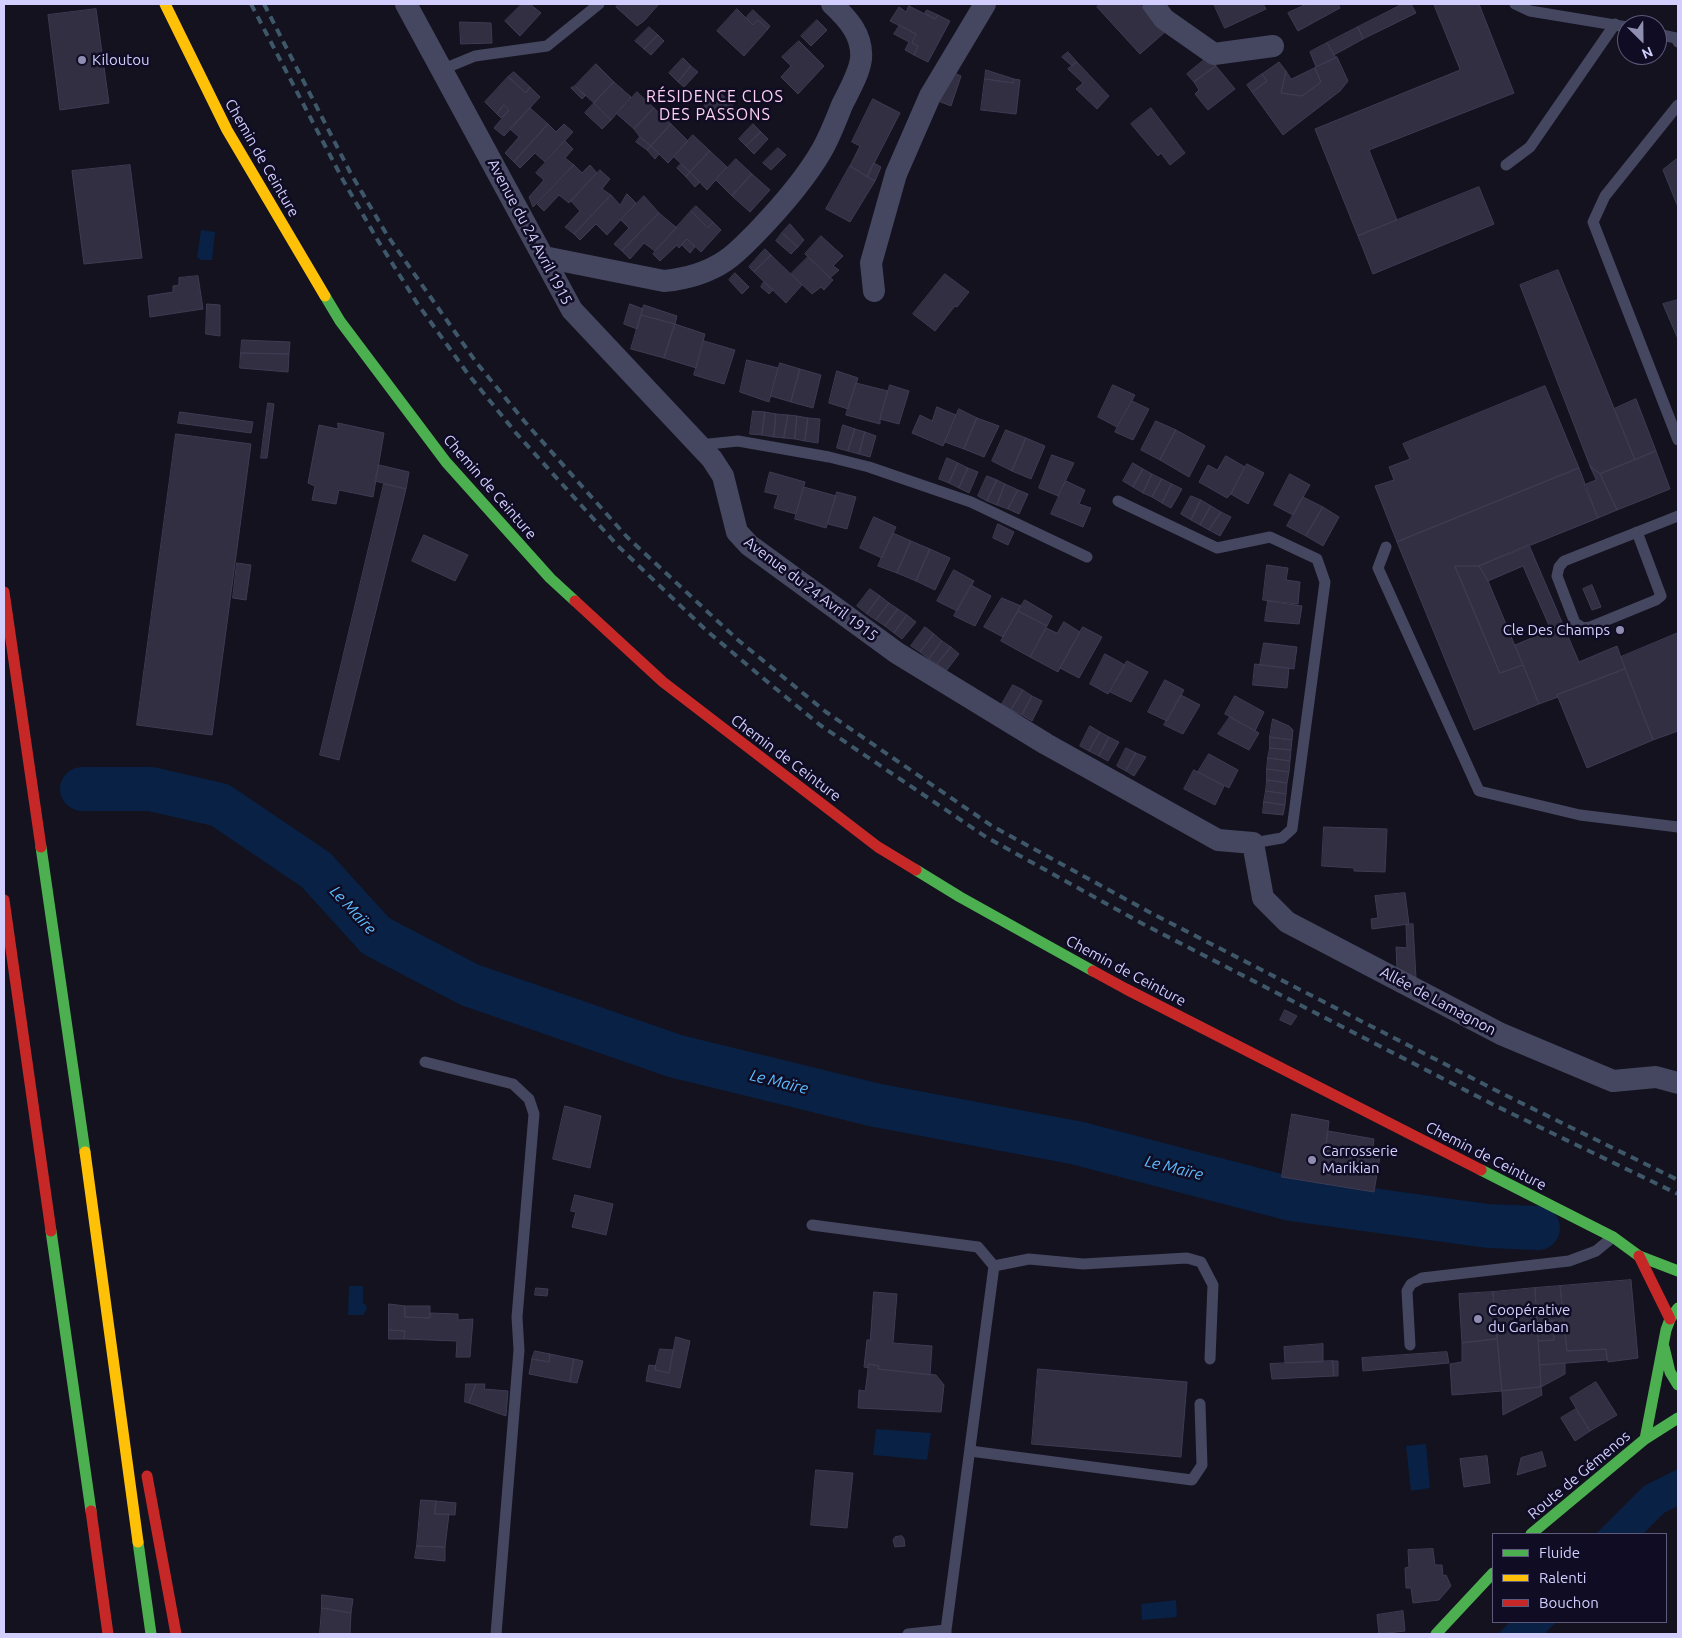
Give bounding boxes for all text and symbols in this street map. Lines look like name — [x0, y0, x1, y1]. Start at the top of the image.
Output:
north arrow — [1617, 15, 1667, 65]
text: N — [1640, 43, 1655, 62]
place label: Kiloutou — [92, 51, 150, 69]
marker: Kiloutou — [76, 54, 88, 66]
district label: RÉSIDENCE CLOS DES PASSONS — [644, 87, 786, 125]
street label: Chemin de Ceinture — [221, 96, 303, 220]
street label: Avenue du 24 Avril 1915 — [484, 156, 576, 308]
street label: Chemin de Ceinture — [440, 431, 540, 543]
street label: Avenue du 24 Avril 1915 — [741, 533, 881, 645]
place label: Cle Des Champs — [1503, 621, 1610, 639]
marker: Cle Des Champs — [1614, 624, 1626, 636]
street label: Chemin de Ceinture — [727, 711, 845, 805]
water label: Le Maïre — [326, 882, 380, 938]
street label: Chemin de Ceinture — [1063, 932, 1189, 1010]
street label: Allée de Lamagnon — [1377, 963, 1499, 1039]
water label: Le Maïre — [748, 1066, 810, 1098]
street label: Chemin de Ceinture — [1423, 1118, 1549, 1194]
place label: Carrosserie Marikian — [1322, 1142, 1398, 1177]
water label: Le Maïre — [1143, 1152, 1205, 1184]
marker: Carrosserie Marikian — [1306, 1154, 1318, 1166]
place label: Coopérative du Garlaban — [1488, 1301, 1570, 1336]
marker: Coopérative du Garlaban — [1472, 1313, 1484, 1325]
street label: Route de Gémenos — [1524, 1427, 1634, 1523]
legend — [1492, 1533, 1667, 1623]
text: Fluide — [1539, 1544, 1580, 1561]
text: Ralenti — [1539, 1569, 1586, 1586]
text: Bouchon — [1539, 1594, 1599, 1611]

